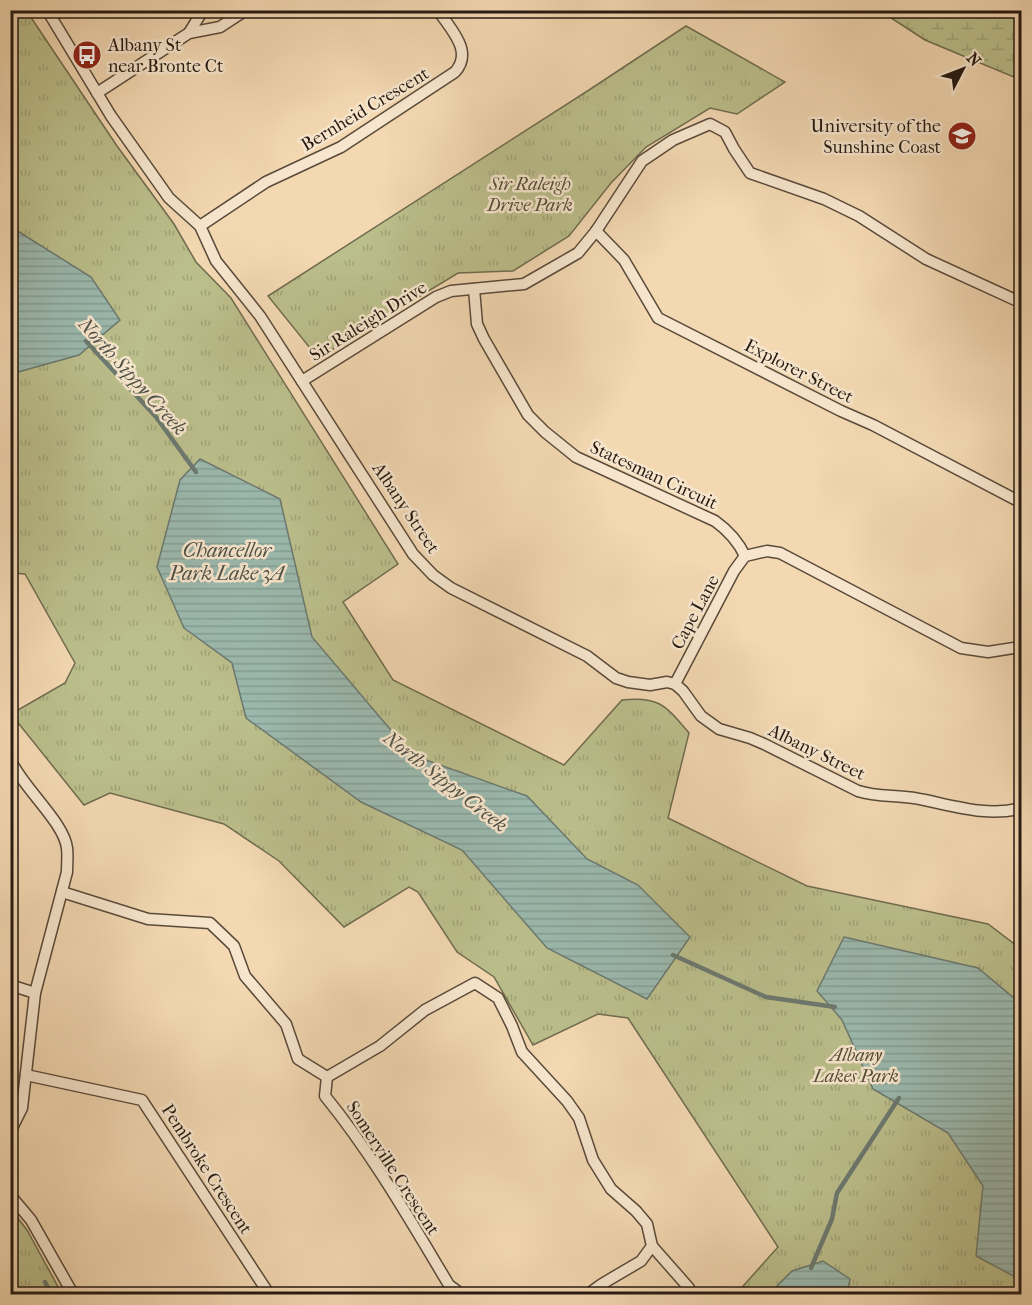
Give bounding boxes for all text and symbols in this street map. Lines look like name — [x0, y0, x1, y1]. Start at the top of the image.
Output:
place label: Albany St near Bronte Ct — [107, 35, 224, 77]
bus stop icon: Albany St near Bronte Ct — [71, 39, 103, 71]
north arrow — [933, 39, 993, 99]
text: N — [963, 48, 985, 71]
street label: Bernheid Crescent — [298, 63, 433, 156]
place label: University of the Sunshine Coast — [810, 116, 942, 158]
school or university icon: University of the Sunshine Coast — [946, 120, 978, 152]
park label: Sir Raleigh Drive Park — [486, 174, 573, 216]
street label: Sir Raleigh Drive — [306, 277, 431, 366]
water label: North Sippy Creek — [73, 312, 192, 440]
street label: Explorer Street — [741, 335, 857, 408]
street label: Statesman Circuit — [587, 437, 721, 514]
street label: Albany Street — [367, 458, 444, 558]
water label: Chancellor Park Lake 3A — [168, 539, 286, 585]
street label: Cape Lane — [667, 571, 724, 653]
street label: Albany Street — [764, 720, 869, 785]
water label: North Sippy Creek — [378, 725, 512, 837]
park label: Albany Lakes Park — [811, 1045, 899, 1087]
street label: Somerville Crescent — [341, 1097, 444, 1240]
street label: Pembroke Crescent — [157, 1100, 257, 1239]

